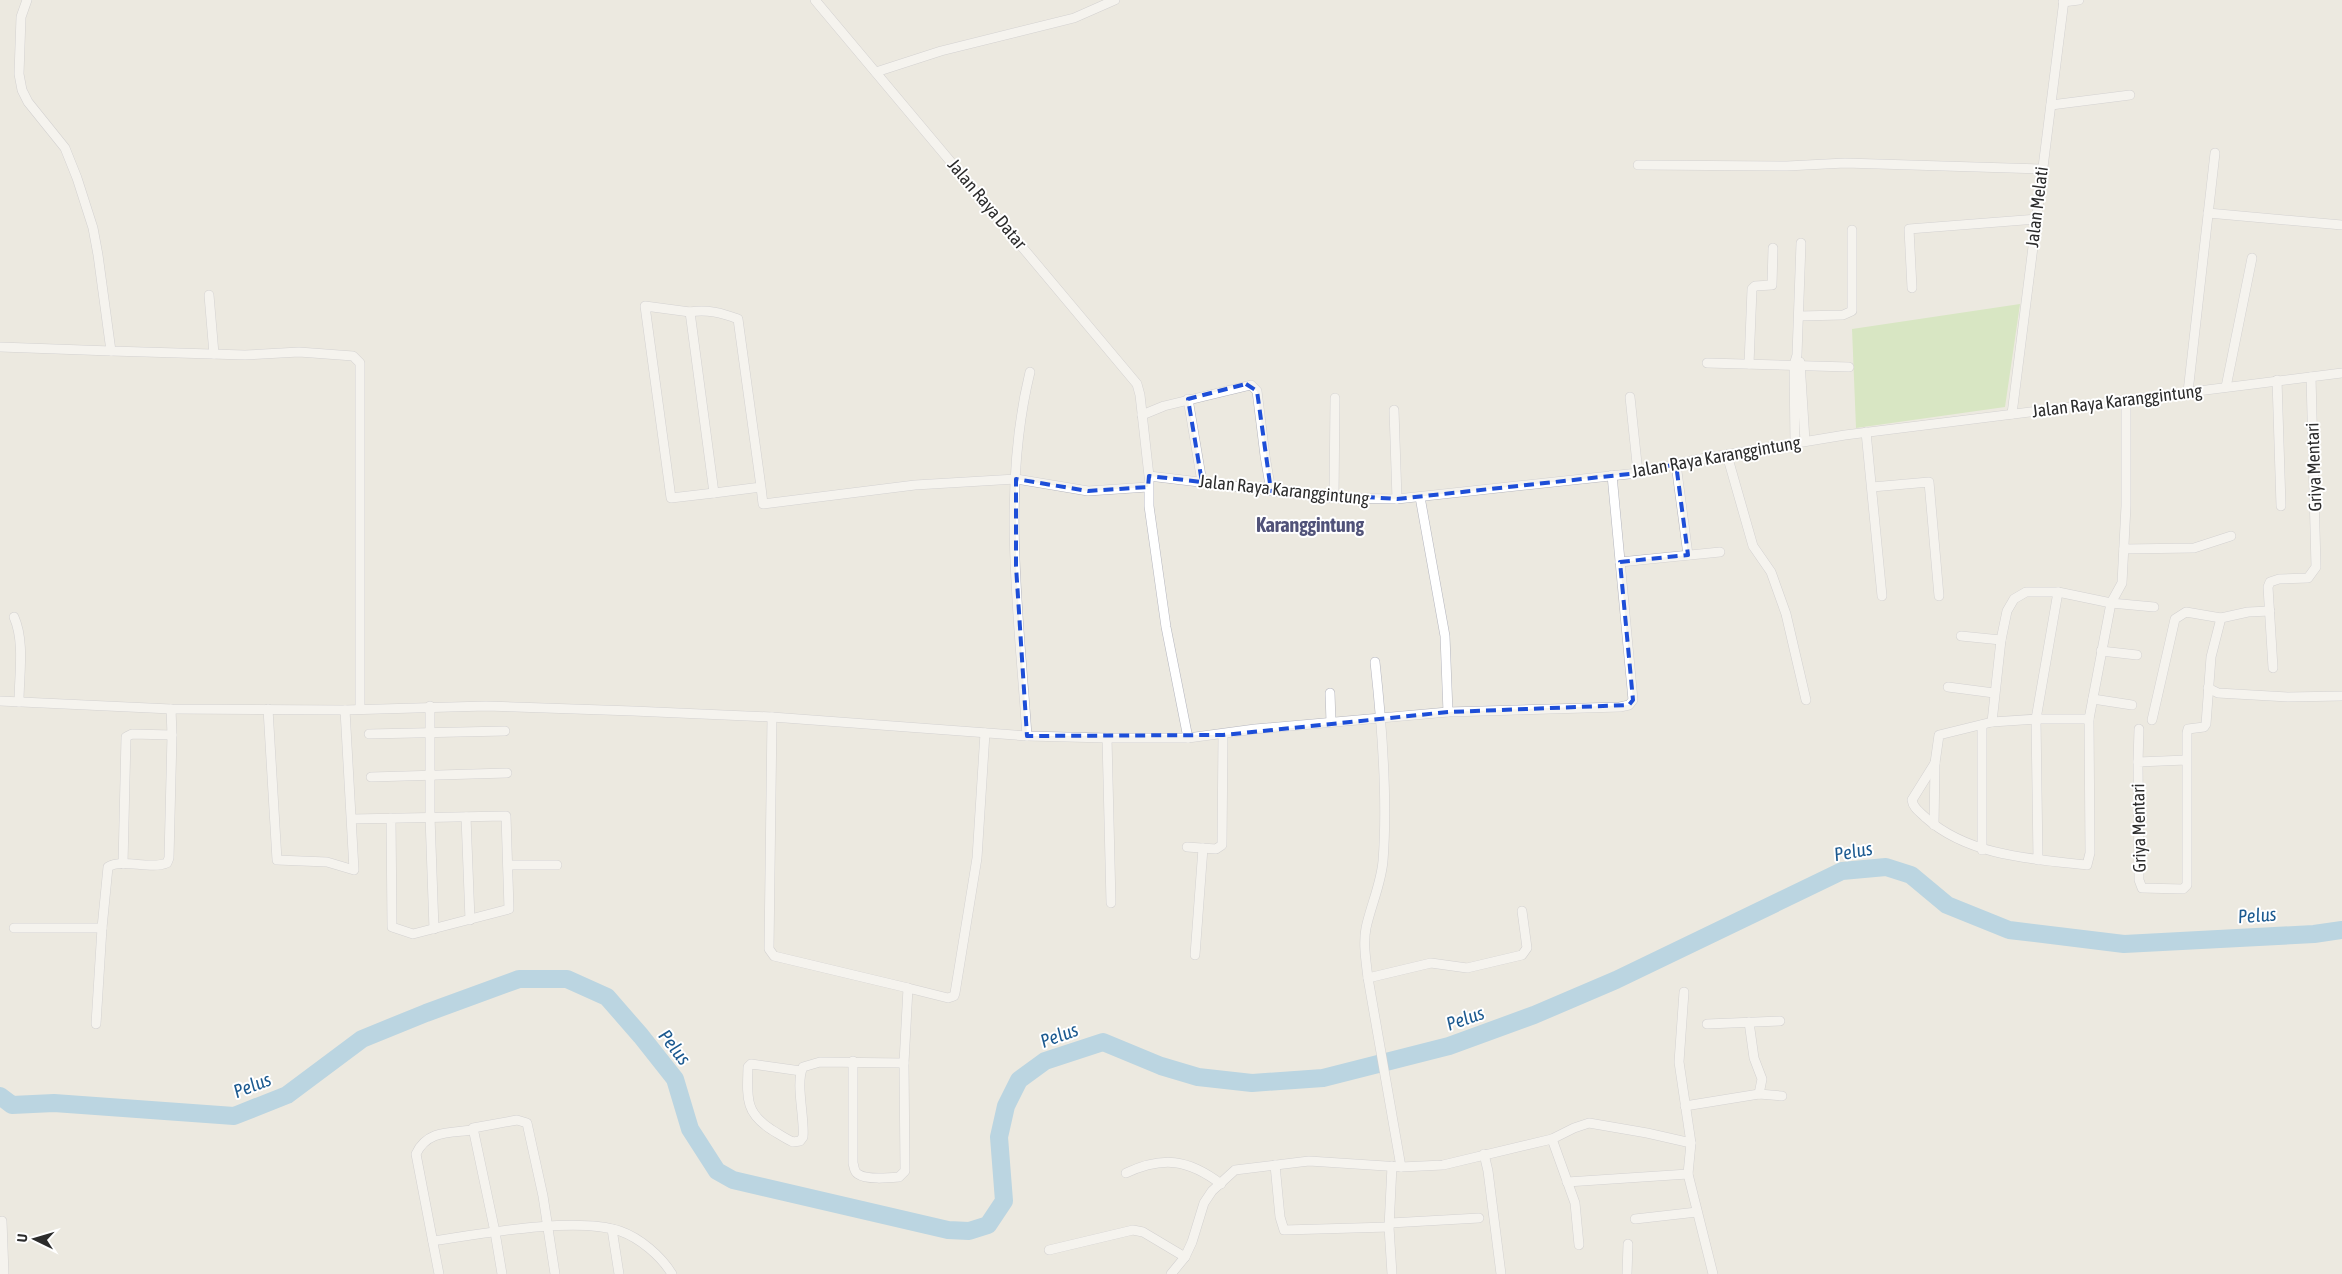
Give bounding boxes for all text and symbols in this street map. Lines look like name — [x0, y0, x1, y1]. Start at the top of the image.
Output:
street label: Jalan Raya Datar — [944, 154, 1032, 254]
street label: Jalan Melati — [2021, 165, 2052, 249]
street label: Jalan Raya Karanggintung — [2031, 380, 2203, 421]
street label: Griya Mentari — [2301, 422, 2326, 512]
street label: Jalan Raya Karanggintung — [1630, 431, 1802, 482]
street label: Jalan Raya Karanggintung — [1198, 470, 1371, 509]
district label: Karanggintung — [1256, 513, 1364, 536]
street label: Griya Mentari — [2127, 783, 2150, 873]
water label: Pelus — [1832, 837, 1874, 865]
water label: Pelus — [2237, 903, 2277, 927]
water label: Pelus — [1443, 1001, 1487, 1035]
water label: Pelus — [1037, 1018, 1081, 1052]
water label: Pelus — [654, 1025, 696, 1069]
water label: Pelus — [230, 1068, 274, 1102]
north arrow — [10, 1214, 60, 1264]
text: U — [14, 1233, 30, 1243]

